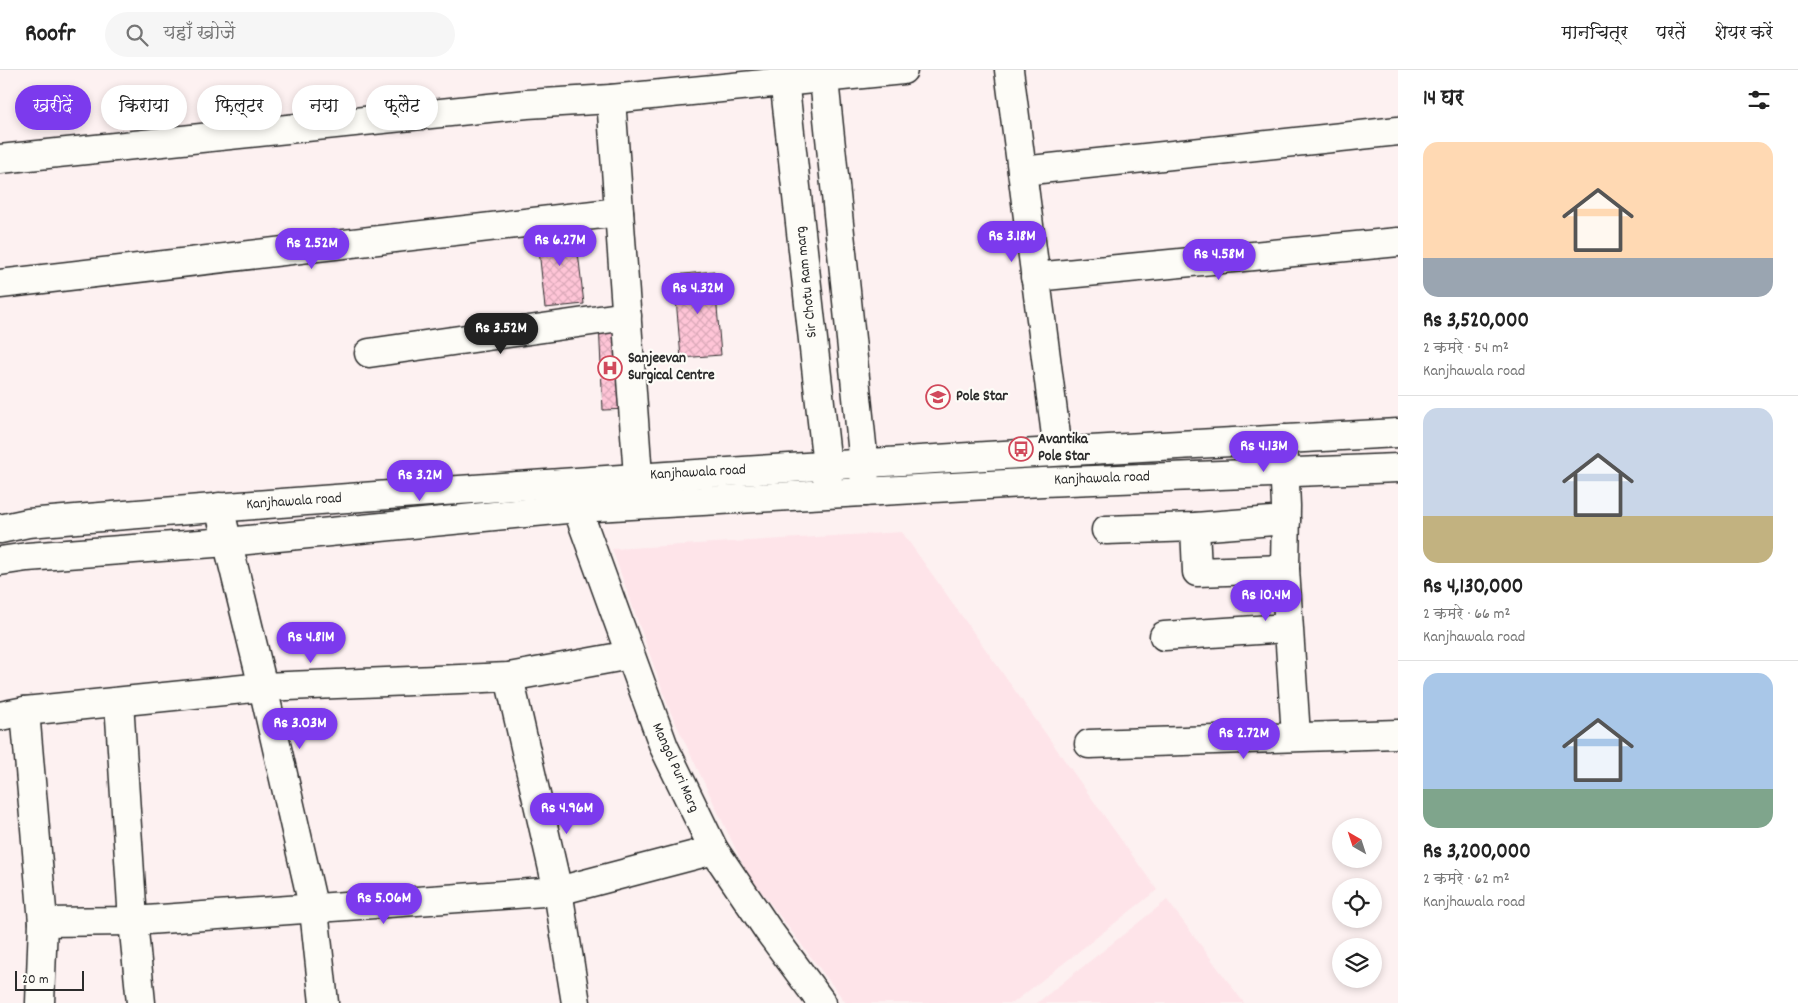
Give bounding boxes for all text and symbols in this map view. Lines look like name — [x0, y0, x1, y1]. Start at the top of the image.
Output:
search box — [105, 12, 455, 57]
text: Roofr — [25, 18, 75, 52]
icon: search — [123, 21, 151, 49]
text: यहाँ खोजें — [163, 21, 235, 48]
text: मानचित्र — [1562, 22, 1628, 47]
text: परतें — [1656, 22, 1686, 47]
text: शेयर करें — [1714, 22, 1773, 47]
chip: खरीदें — [15, 85, 91, 130]
chip: किराया — [101, 85, 187, 130]
chip: फ़िल्टर — [197, 85, 282, 130]
chip: नया — [292, 85, 356, 130]
chip: फ़्लैट — [366, 85, 438, 130]
text: 14 घर — [1423, 85, 1464, 115]
icon: filters — [1745, 86, 1773, 114]
icon: home — [1553, 175, 1643, 265]
pin: Rs 3.18M — [960, 220, 1064, 263]
pin: Rs 6.27M — [508, 224, 612, 267]
street label: Sir Chotu Ram marg — [790, 225, 824, 339]
text: Rs 3.18M — [988, 225, 1036, 248]
pin: Rs 2.52M — [260, 228, 364, 270]
text: Rs 6.27M — [534, 229, 586, 252]
text: Rs 2.52M — [286, 232, 338, 255]
pin: Rs 4.58M — [1167, 238, 1271, 281]
text: Rs 4.58M — [1194, 243, 1244, 266]
pin: Rs 4.32M — [646, 272, 750, 315]
text: Rs 4.32M — [673, 277, 723, 300]
text: Rs 3,520,000 — [1423, 307, 1529, 337]
pin: Rs 3.52M — [449, 312, 553, 355]
text: Rs 3.52M — [475, 317, 527, 340]
text: 2 कमरे · 54 m² — [1423, 337, 1509, 360]
place label: Sanjeevan Surgical Centre — [628, 348, 715, 387]
hospital icon: Sanjeevan Surgical Centre — [597, 355, 623, 381]
text: Kanjhawala road — [1423, 360, 1525, 383]
school or university icon: Pole Star — [925, 384, 951, 410]
place label: Pole Star — [956, 386, 1008, 408]
place label: Avantika Pole Star — [1038, 429, 1090, 468]
pin: Rs 4.13M — [1212, 430, 1316, 473]
text: Rs 4.13M — [1240, 435, 1288, 458]
bus stop icon: Avantika Pole Star — [1008, 436, 1034, 462]
icon: home — [1553, 440, 1643, 530]
pin: Rs 3.2M — [374, 460, 466, 502]
street label: Kanjhawala road — [650, 460, 746, 486]
text: Rs 3.2M — [398, 464, 442, 487]
street label: Kanjhawala road — [1054, 466, 1150, 492]
street label: Kanjhawala road — [245, 488, 343, 516]
text: Rs 4,130,000 — [1423, 573, 1523, 603]
pin: Rs 10.4M — [1214, 580, 1318, 622]
text: Rs 10.4M — [1241, 584, 1291, 607]
text: 2 कमरे · 66 m² — [1423, 603, 1510, 626]
pin: Rs 4.81M — [259, 622, 363, 664]
text: Rs 4.81M — [288, 626, 334, 649]
text: Kanjhawala road — [1423, 626, 1525, 649]
icon: home — [1553, 705, 1643, 795]
pin: Rs 3.03M — [248, 708, 352, 750]
text: Rs 3.03M — [273, 712, 327, 735]
pin: Rs 2.72M — [1192, 718, 1296, 760]
street label: Mangol Puri Marg — [645, 720, 705, 816]
text: Rs 2.72M — [1219, 722, 1269, 745]
pin: Rs 4.96M — [515, 792, 619, 835]
text: Rs 4.96M — [541, 797, 593, 820]
north arrow — [1332, 818, 1382, 868]
map controls — [1332, 818, 1382, 988]
text: Rs 3,200,000 — [1423, 838, 1531, 868]
text: 2 कमरे · 62 m² — [1423, 868, 1510, 891]
button: locate — [1332, 878, 1382, 928]
pin: Rs 5.06M — [332, 882, 436, 925]
text: Rs 5.06M — [357, 887, 411, 910]
text: Kanjhawala road — [1423, 891, 1525, 914]
button: layers — [1332, 938, 1382, 988]
scale bar — [15, 968, 84, 991]
text: 20 m — [22, 970, 49, 990]

